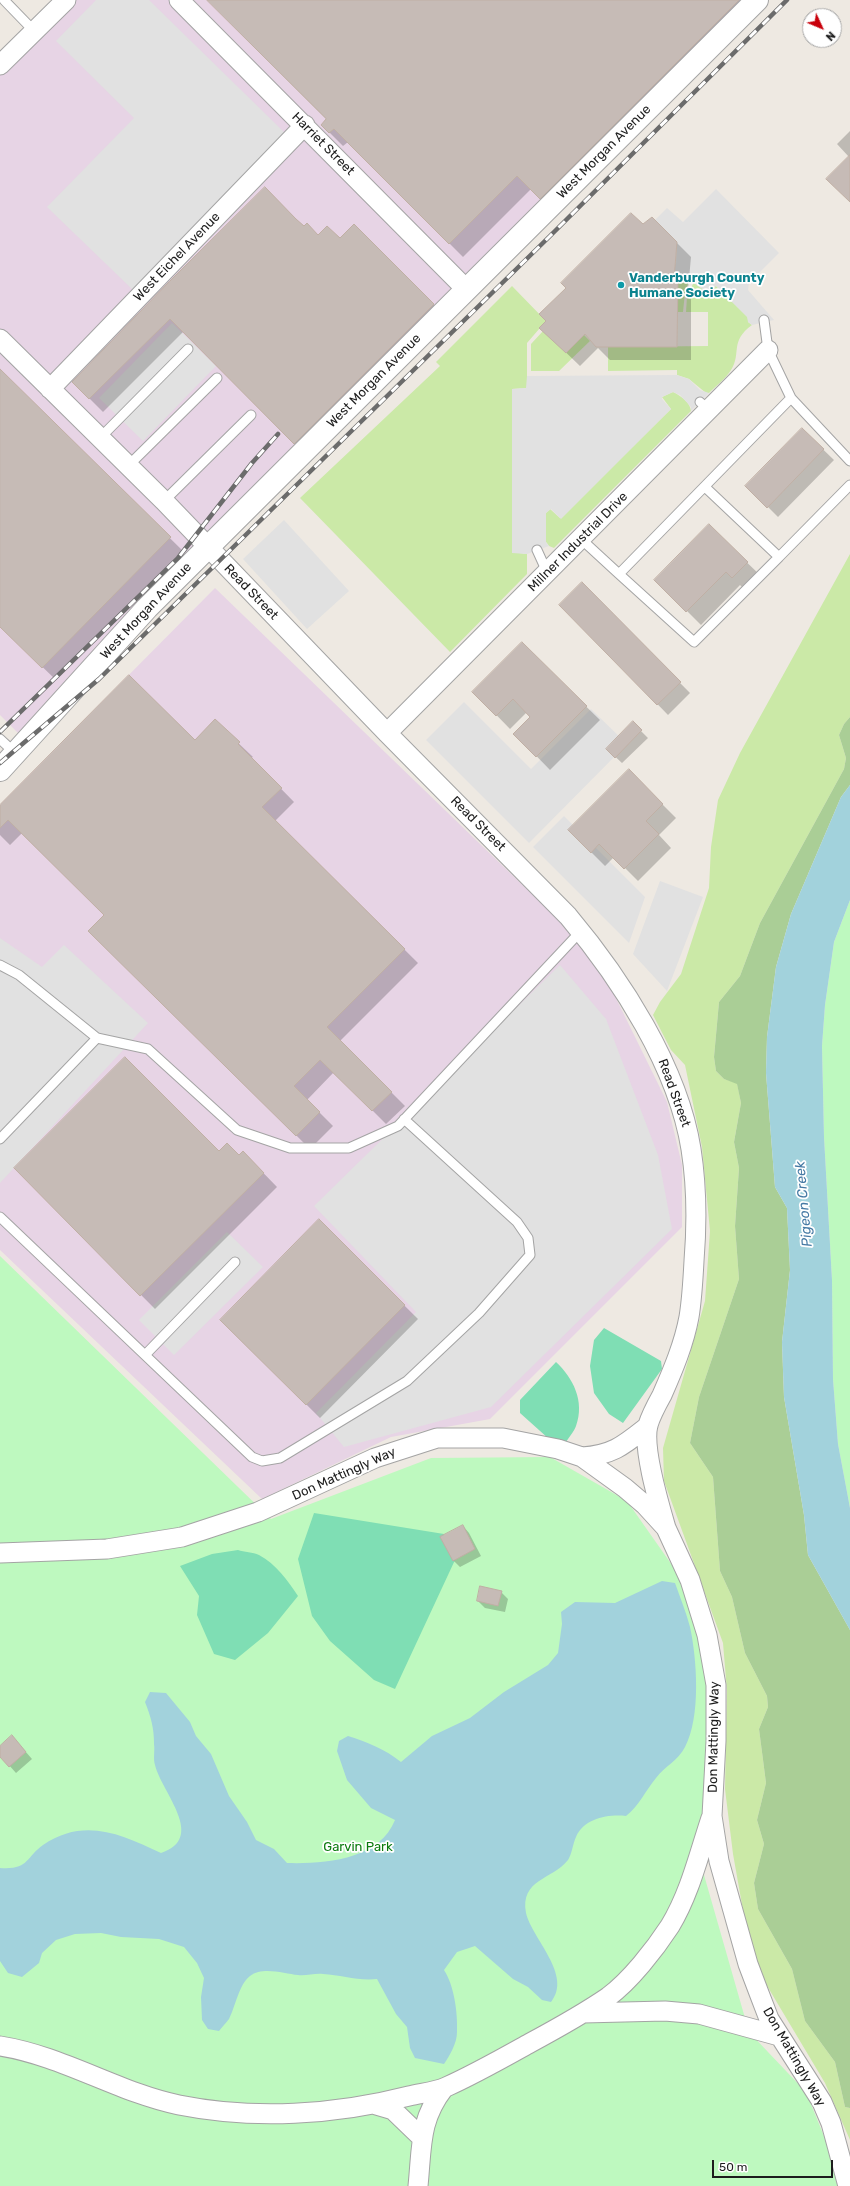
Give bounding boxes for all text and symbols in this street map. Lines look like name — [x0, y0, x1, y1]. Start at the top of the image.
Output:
north arrow — [802, 8, 842, 48]
text: N — [823, 29, 838, 43]
street label: West Morgan Avenue — [554, 102, 654, 202]
street label: Harriet Street — [288, 109, 358, 179]
street label: West Eichel Avenue — [131, 209, 223, 305]
place label: Vanderburgh County Humane Society — [629, 270, 764, 301]
marker: Vanderburgh County Humane Society — [616, 280, 626, 290]
street label: West Morgan Avenue — [324, 331, 424, 431]
street label: Millner Industrial Drive — [525, 489, 631, 595]
street label: West Morgan Avenue — [97, 559, 195, 663]
street label: Read Street — [221, 561, 281, 623]
street label: Read Street — [447, 793, 509, 855]
street label: Read Street — [654, 1057, 694, 1129]
water label: Pigeon Creek — [792, 1160, 816, 1248]
street label: Don Mattingly Way — [290, 1444, 398, 1504]
street label: Don Mattingly Way — [705, 1681, 723, 1793]
park label: Garvin Park — [323, 1839, 393, 1855]
street label: Don Mattingly Way — [759, 2005, 829, 2109]
scale bar — [714, 2152, 835, 2178]
text: 50 m — [719, 2160, 747, 2174]

